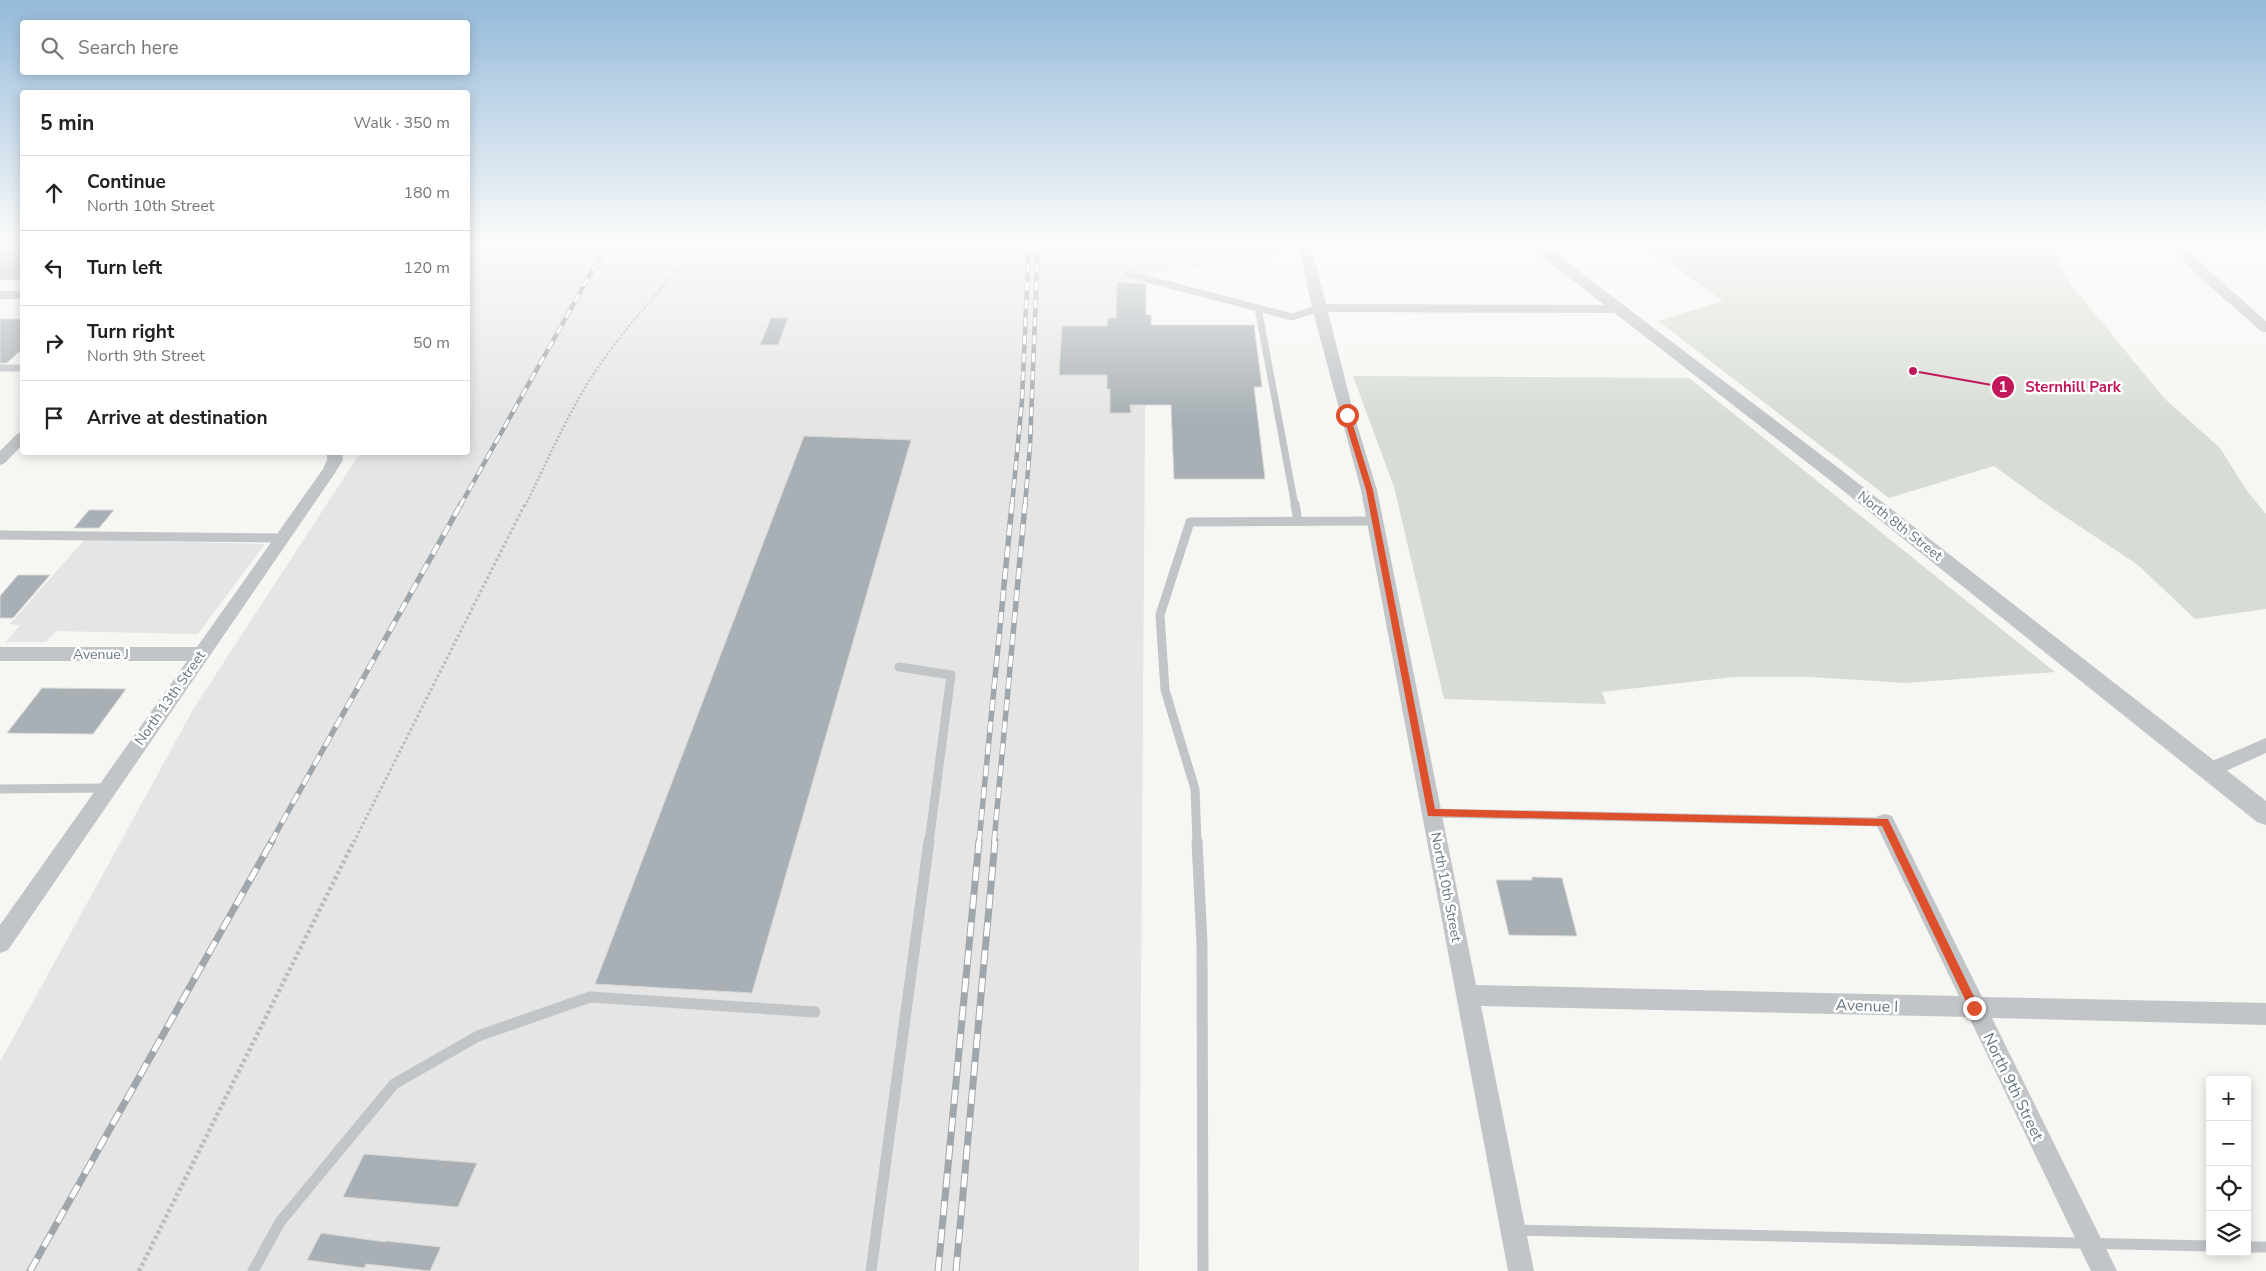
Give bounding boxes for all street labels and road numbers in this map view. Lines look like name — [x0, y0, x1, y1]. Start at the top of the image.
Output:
street label: North 8th Street — [1854, 487, 1947, 565]
street label: Avenue J — [73, 645, 129, 664]
street label: North 13th Street — [130, 647, 210, 749]
street label: North 10th Street — [1426, 830, 1466, 944]
street label: Avenue I — [1835, 994, 1899, 1018]
street label: North 9th Street — [1977, 1029, 2049, 1145]

